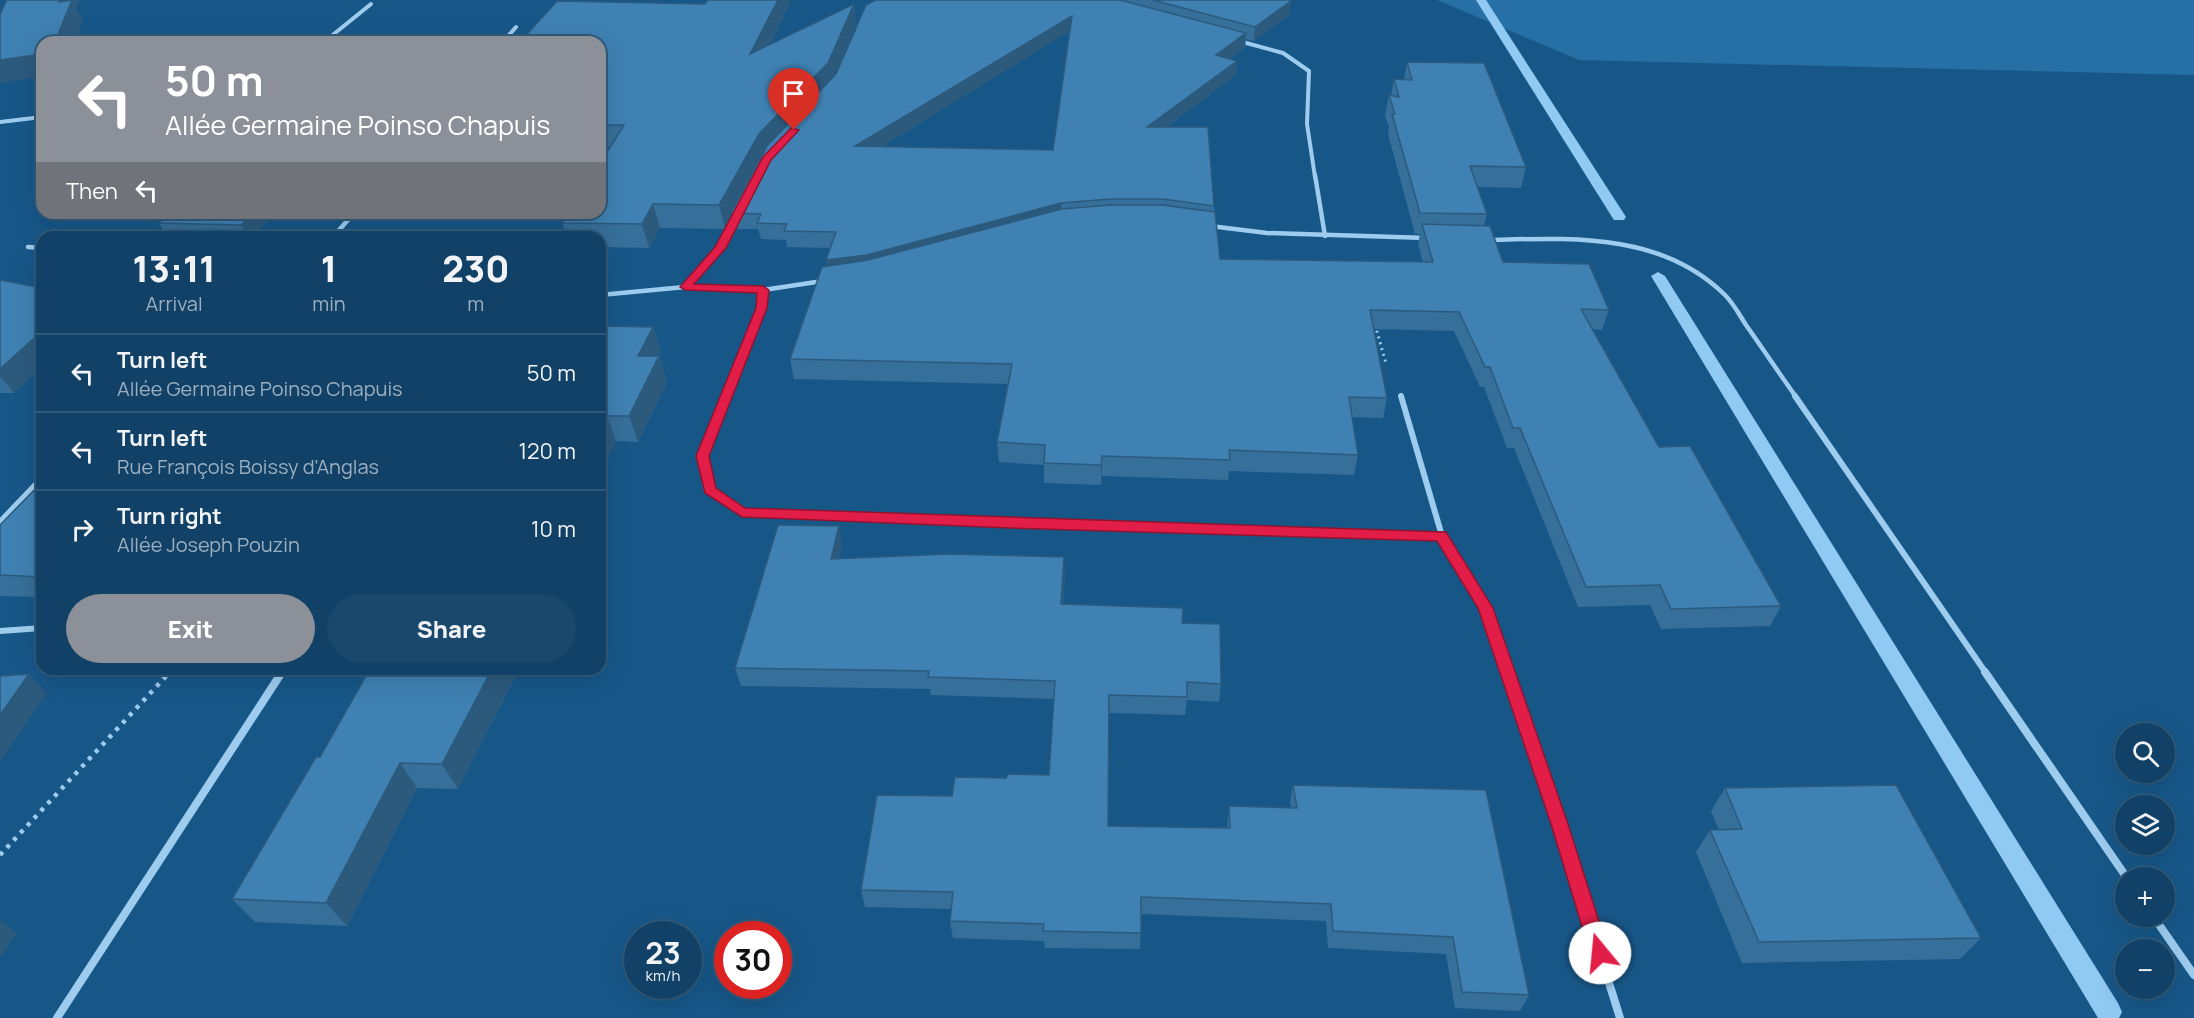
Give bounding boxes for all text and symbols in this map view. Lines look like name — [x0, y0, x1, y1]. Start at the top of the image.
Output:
text: 50 m — [165, 51, 263, 109]
icon: left — [66, 60, 144, 138]
pin — [768, 68, 819, 130]
icon: arrive — [777, 77, 810, 110]
text: Allée Germaine Poinso Chapuis — [165, 106, 551, 143]
icon: left — [130, 174, 163, 207]
text: Then — [66, 176, 118, 206]
text: 13:11 — [133, 244, 216, 293]
text: 1 — [321, 244, 337, 293]
text: 230 — [442, 244, 509, 293]
text: Arrival — [146, 290, 203, 317]
text: min — [312, 290, 346, 317]
text: m — [467, 290, 484, 317]
text: Turn left — [117, 345, 207, 375]
icon: left — [66, 357, 99, 390]
text: 50 m — [527, 358, 576, 388]
text: Allée Germaine Poinso Chapuis — [117, 375, 403, 402]
text: Turn left — [117, 423, 207, 453]
icon: left — [66, 435, 99, 468]
text: 120 m — [518, 436, 576, 466]
text: Rue François Boissy d'Anglas — [117, 453, 379, 480]
text: Turn right — [117, 501, 222, 531]
icon: right — [66, 513, 99, 546]
text: 10 m — [531, 514, 576, 544]
text: Allée Joseph Pouzin — [117, 531, 300, 558]
button: Exit — [66, 594, 315, 663]
button: Share — [327, 594, 576, 663]
map controls — [2115, 723, 2175, 999]
button: search — [2115, 723, 2175, 783]
button: layers — [2115, 795, 2175, 855]
button: + — [2115, 867, 2175, 927]
speed limit sign: 30 — [714, 921, 792, 999]
position arrow — [1568, 921, 1632, 985]
text: 23 — [645, 932, 681, 973]
button: − — [2115, 939, 2175, 999]
text: km/h — [646, 965, 680, 986]

